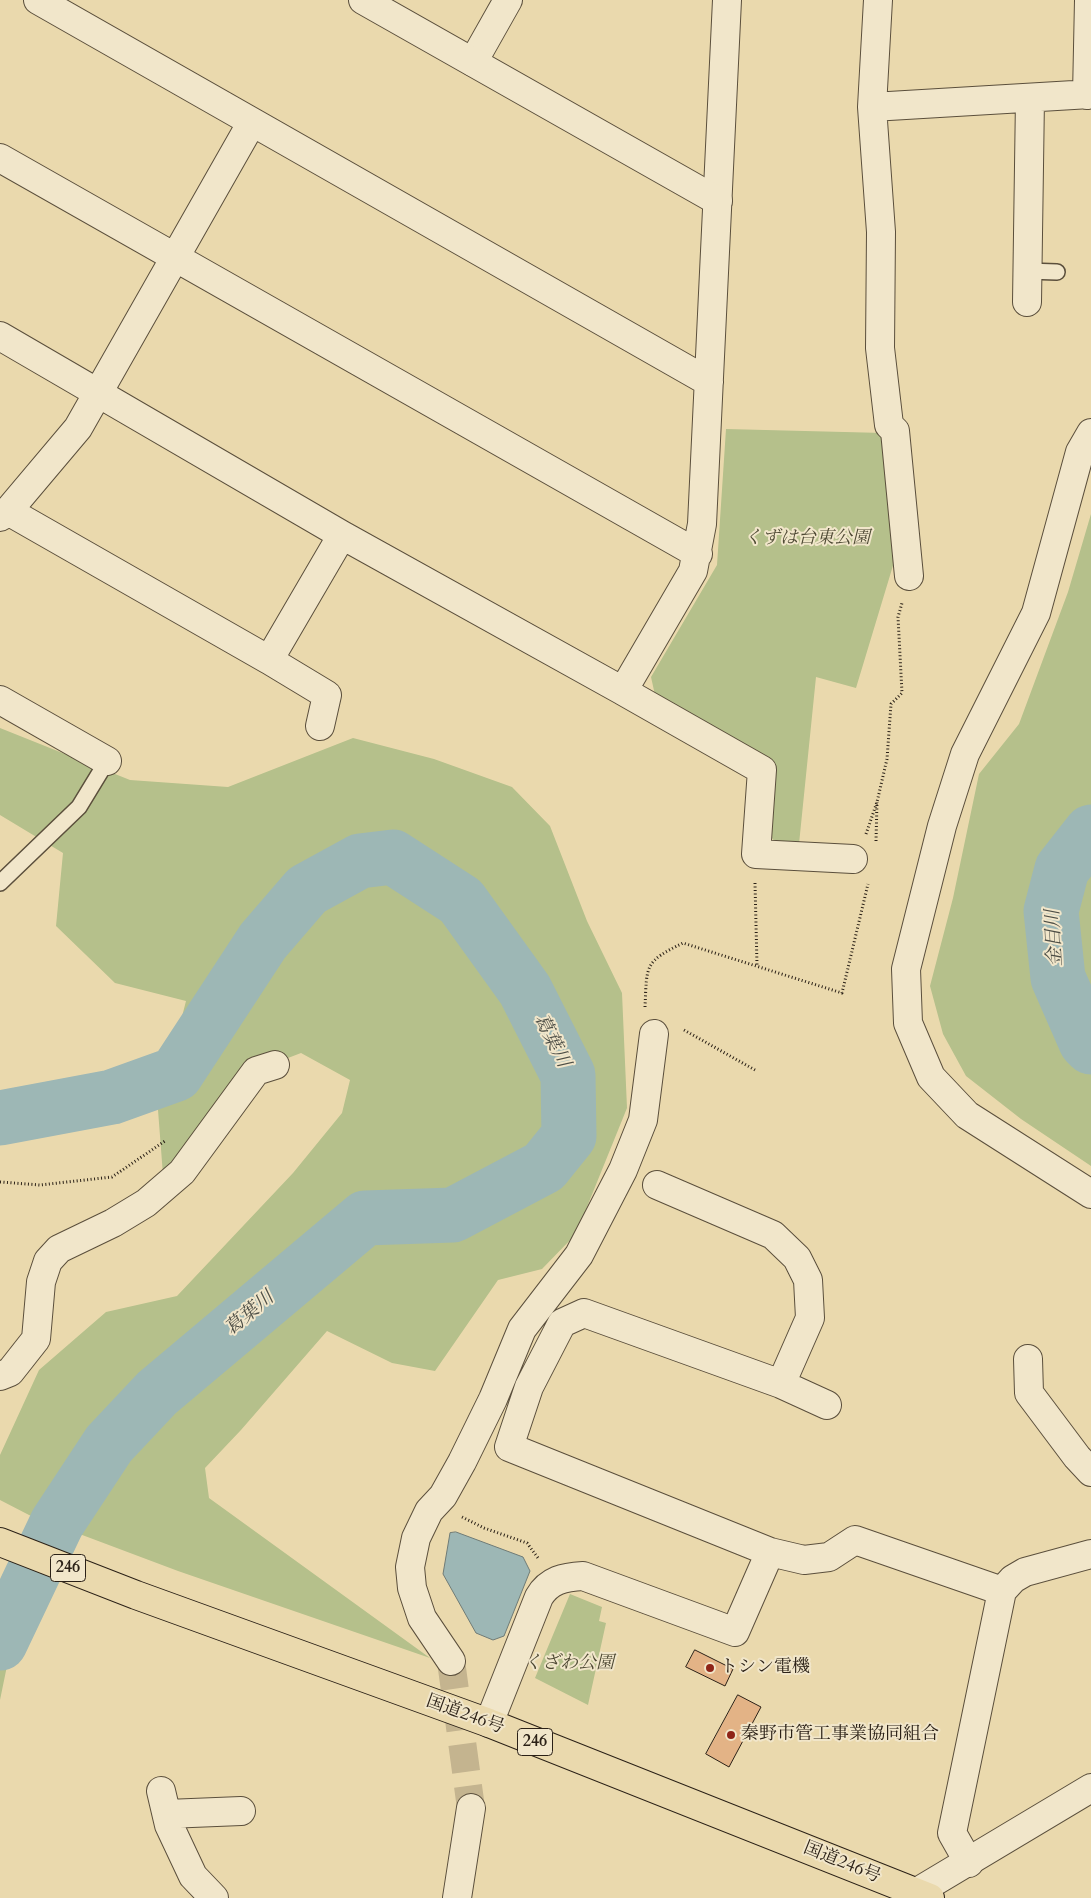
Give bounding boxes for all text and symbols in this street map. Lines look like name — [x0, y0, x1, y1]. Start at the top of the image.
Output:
park label: くずは台東公園 — [744, 528, 870, 550]
water label: 金目川 — [1042, 909, 1068, 967]
water label: 葛葉川 — [528, 1010, 574, 1072]
water label: 葛葉川 — [221, 1287, 279, 1341]
road number: 246 — [50, 1555, 86, 1582]
park label: くざわ公園 — [524, 1653, 614, 1675]
place label: トシン電機 — [720, 1657, 810, 1679]
marker: トシン電機 — [704, 1662, 716, 1674]
street label: 国道246号 — [423, 1691, 507, 1739]
place label: 秦野市管工事業協同組合 — [741, 1724, 939, 1746]
road number: 246 — [518, 1728, 552, 1755]
marker: 秦野市管工事業協同組合 — [725, 1729, 737, 1741]
street label: 国道246号 — [800, 1838, 884, 1888]

